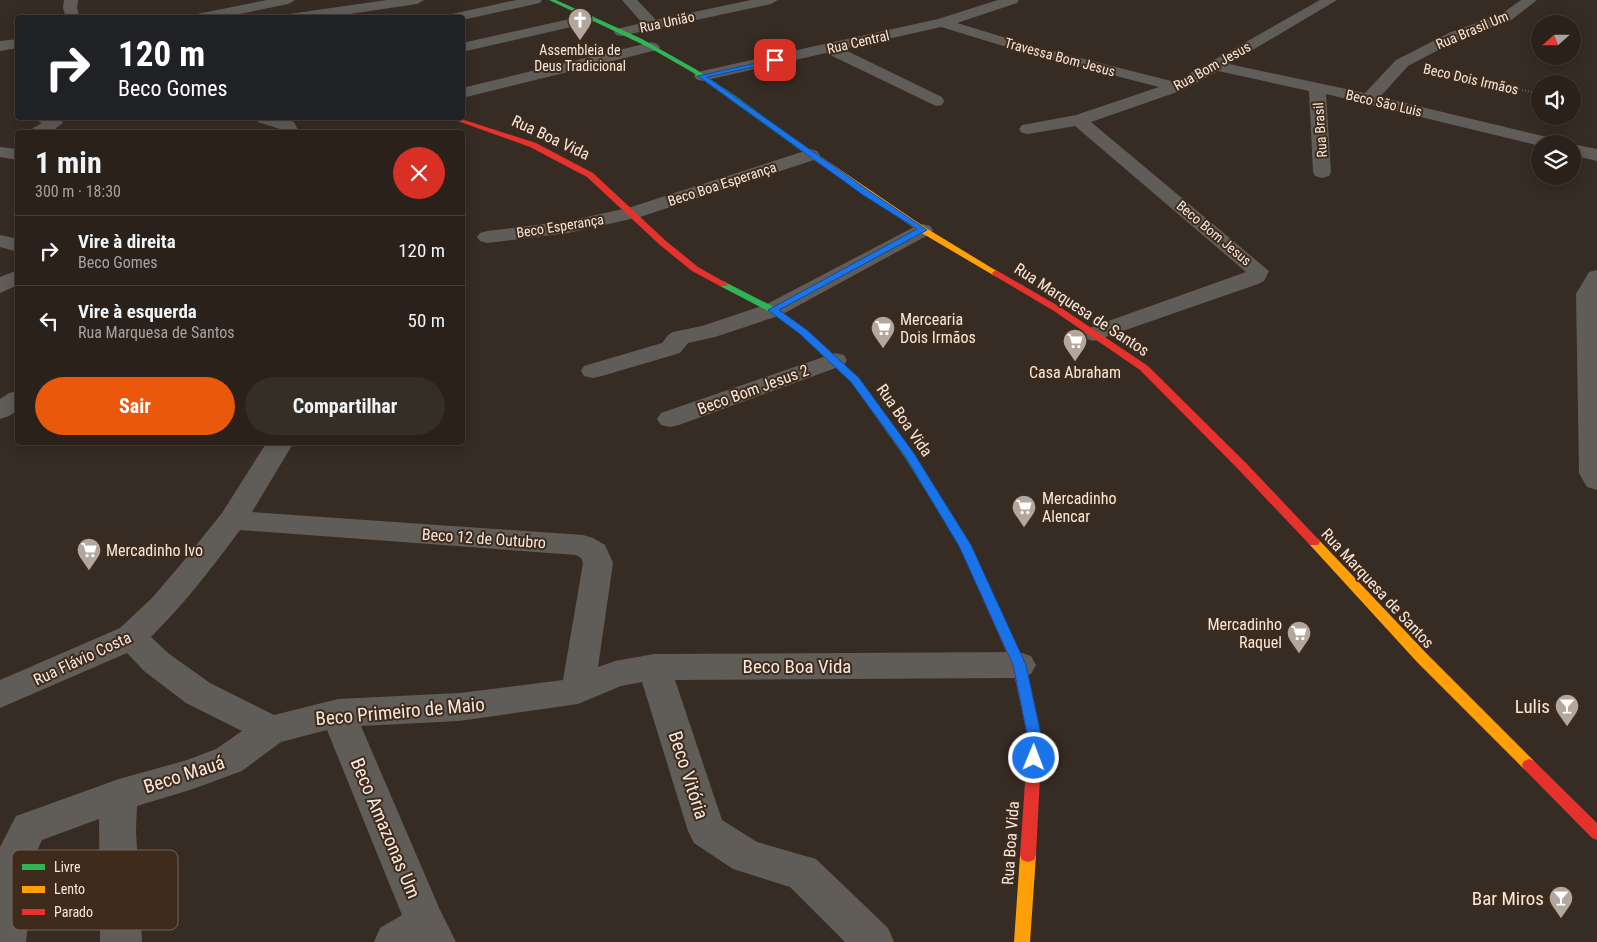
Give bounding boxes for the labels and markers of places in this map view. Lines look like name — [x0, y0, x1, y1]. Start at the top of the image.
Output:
church icon: Assembleia de Deus Tradicional — [567, 7, 593, 41]
pin — [754, 39, 796, 81]
place label: Assembleia de Deus Tradicional — [534, 42, 626, 74]
place label: Mercearia Dois Irmãos — [900, 310, 976, 347]
supermarket icon: Mercearia Dois Irmãos — [870, 315, 896, 349]
supermarket icon: Casa Abraham — [1062, 328, 1088, 362]
place label: Casa Abraham — [1029, 363, 1121, 382]
place label: Mercadinho Alencar — [1042, 489, 1116, 526]
supermarket icon: Mercadinho Alencar — [1011, 494, 1037, 528]
supermarket icon: Mercadinho Ivo — [76, 537, 102, 571]
place label: Mercadinho Ivo — [106, 541, 203, 560]
place label: Mercadinho Raquel — [1208, 615, 1282, 652]
supermarket icon: Mercadinho Raquel — [1286, 620, 1312, 654]
bar icon: Lulis — [1554, 693, 1580, 727]
place label: Lulis — [1515, 695, 1550, 718]
bar icon: Bar Miros — [1548, 885, 1574, 919]
place label: Bar Miros — [1472, 887, 1544, 910]

